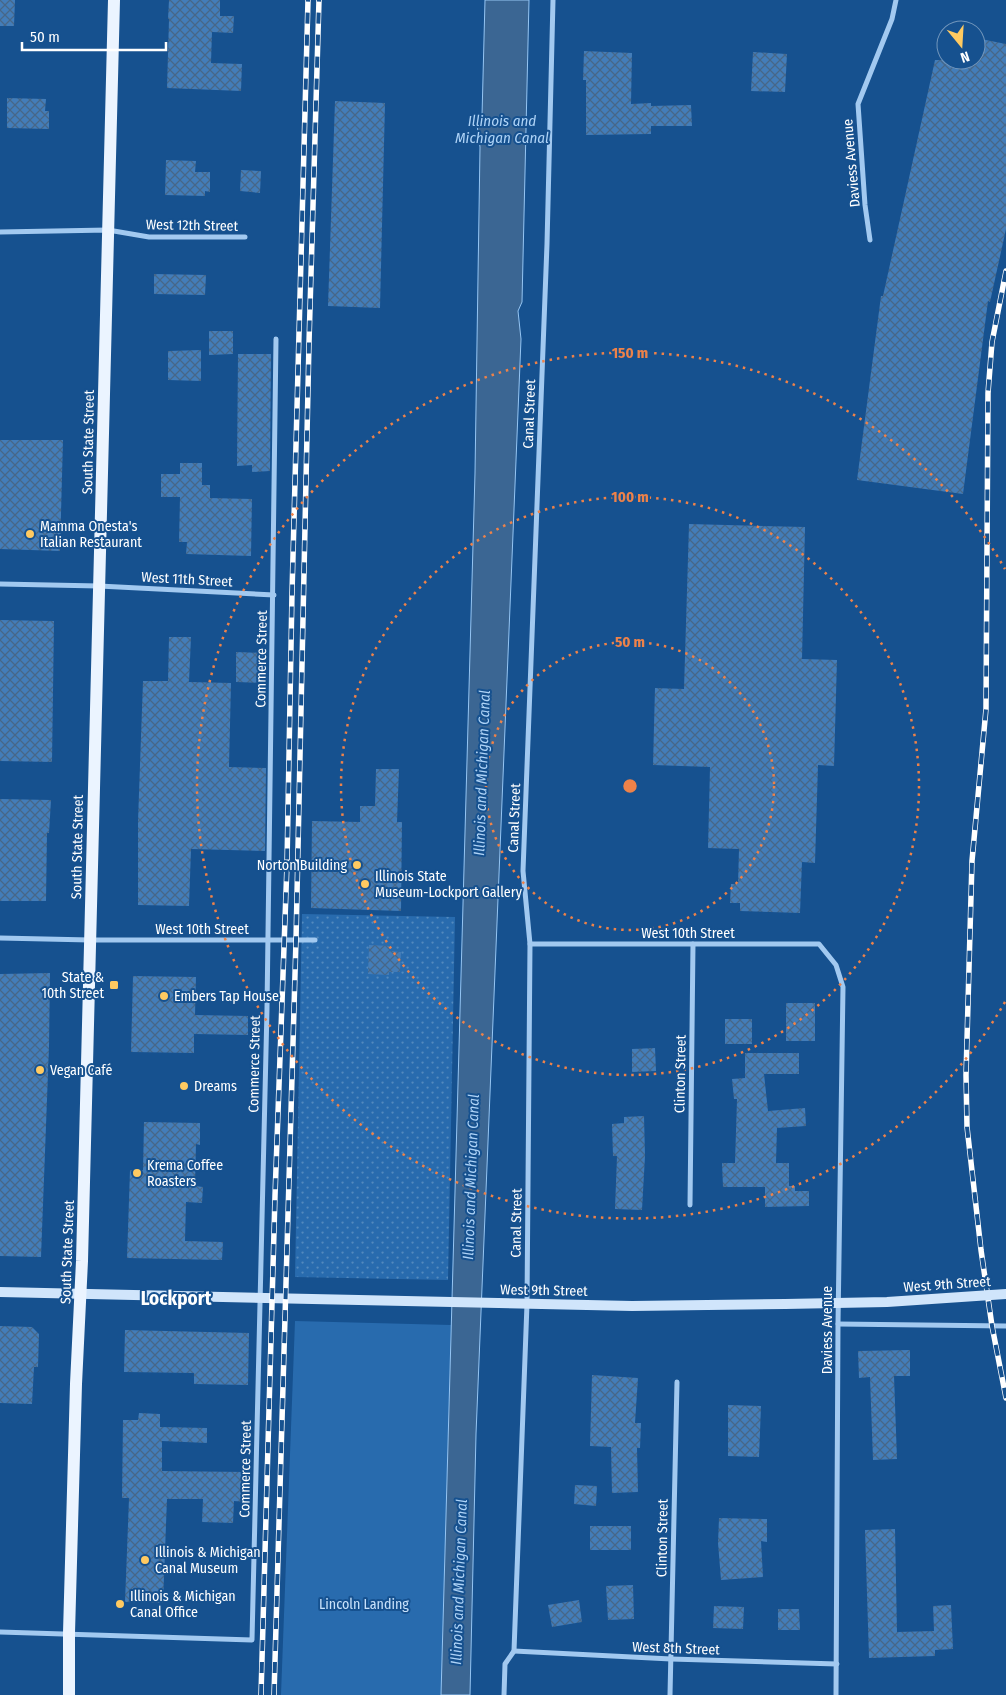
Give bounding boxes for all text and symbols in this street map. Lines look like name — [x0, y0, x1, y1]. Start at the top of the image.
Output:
scale bar — [22, 20, 166, 52]
north arrow — [936, 20, 986, 70]
text: 50 m — [30, 28, 60, 46]
text: N — [958, 48, 971, 66]
water label: Illinois and Michigan Canal — [455, 112, 549, 147]
street label: Daviess Avenue — [839, 118, 864, 208]
street label: West 12th Street — [146, 216, 239, 235]
text: 150 m — [612, 344, 648, 362]
street label: Canal Street — [520, 379, 539, 449]
street label: South State Street — [79, 389, 98, 494]
text: 100 m — [611, 488, 649, 506]
place label: Mamma Onesta's Italian Restaurant — [40, 518, 142, 551]
marker: Mamma Onesta's Italian Restaurant — [24, 528, 36, 540]
street label: West 11th Street — [141, 569, 234, 590]
street label: Commerce Street — [252, 610, 271, 708]
text: 50 m — [615, 633, 645, 651]
water label: Illinois and Michigan Canal — [470, 690, 494, 856]
centre of rings — [621, 777, 639, 795]
street label: Canal Street — [505, 783, 524, 853]
street label: South State Street — [68, 794, 87, 899]
place label: Norton Building — [257, 857, 347, 874]
marker: Norton Building — [351, 859, 363, 871]
place label: Illinois State Museum-Lockport Gallery — [375, 868, 523, 901]
marker: Illinois State Museum-Lockport Gallery — [359, 878, 371, 890]
street label: West 10th Street — [155, 921, 249, 938]
street label: West 10th Street — [641, 925, 735, 942]
place label: State & 10th Street — [42, 969, 104, 1002]
marker: State & 10th Street — [108, 979, 120, 991]
place label: Embers Tap House — [174, 988, 279, 1005]
marker: Embers Tap House — [158, 990, 170, 1002]
street label: Commerce Street — [245, 1015, 264, 1113]
street label: Clinton Street — [671, 1034, 690, 1113]
place label: Vegan Café — [50, 1062, 113, 1079]
marker: Vegan Café — [34, 1064, 46, 1076]
place label: Dreams — [194, 1078, 237, 1095]
marker: Dreams — [178, 1080, 190, 1092]
water label: Illinois and Michigan Canal — [459, 1094, 483, 1260]
place label: Krema Coffee Roasters — [147, 1157, 223, 1190]
marker: Krema Coffee Roasters — [131, 1167, 143, 1179]
street label: Canal Street — [507, 1188, 526, 1258]
street label: South State Street — [57, 1199, 78, 1304]
street label: West 9th Street — [903, 1273, 992, 1296]
street label: West 9th Street — [500, 1281, 588, 1300]
street label: Daviess Avenue — [819, 1286, 836, 1374]
district label: Lockport — [141, 1287, 212, 1310]
street label: Commerce Street — [236, 1420, 255, 1518]
street label: Clinton Street — [653, 1498, 672, 1577]
water label: Illinois and Michigan Canal — [447, 1499, 471, 1665]
place label: Illinois & Michigan Canal Museum — [155, 1544, 261, 1577]
marker: Illinois & Michigan Canal Museum — [139, 1554, 151, 1566]
place label: Illinois & Michigan Canal Office — [130, 1588, 236, 1621]
park label: Lincoln Landing — [319, 1596, 409, 1613]
marker: Illinois & Michigan Canal Office — [114, 1598, 126, 1610]
street label: West 8th Street — [632, 1638, 721, 1659]

